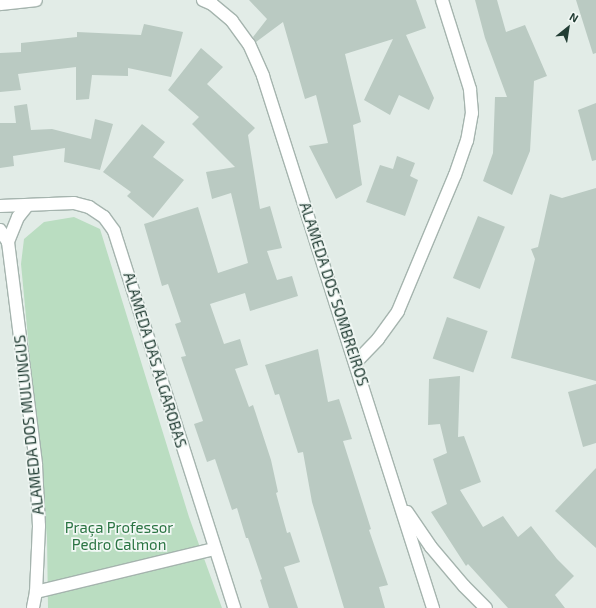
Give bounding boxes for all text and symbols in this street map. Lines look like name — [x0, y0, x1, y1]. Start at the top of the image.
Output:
north arrow — [548, 8, 588, 48]
text: N — [568, 10, 581, 25]
street label: ALAMEDA DOS SOMBREIROS — [296, 200, 372, 388]
street label: ALAMEDA DAS ALGAROBAS — [120, 270, 190, 450]
street label: ALAMEDA DOS MULUNGUS — [11, 334, 47, 516]
park label: Praça Professor Pedro Calmon — [65, 518, 173, 553]

